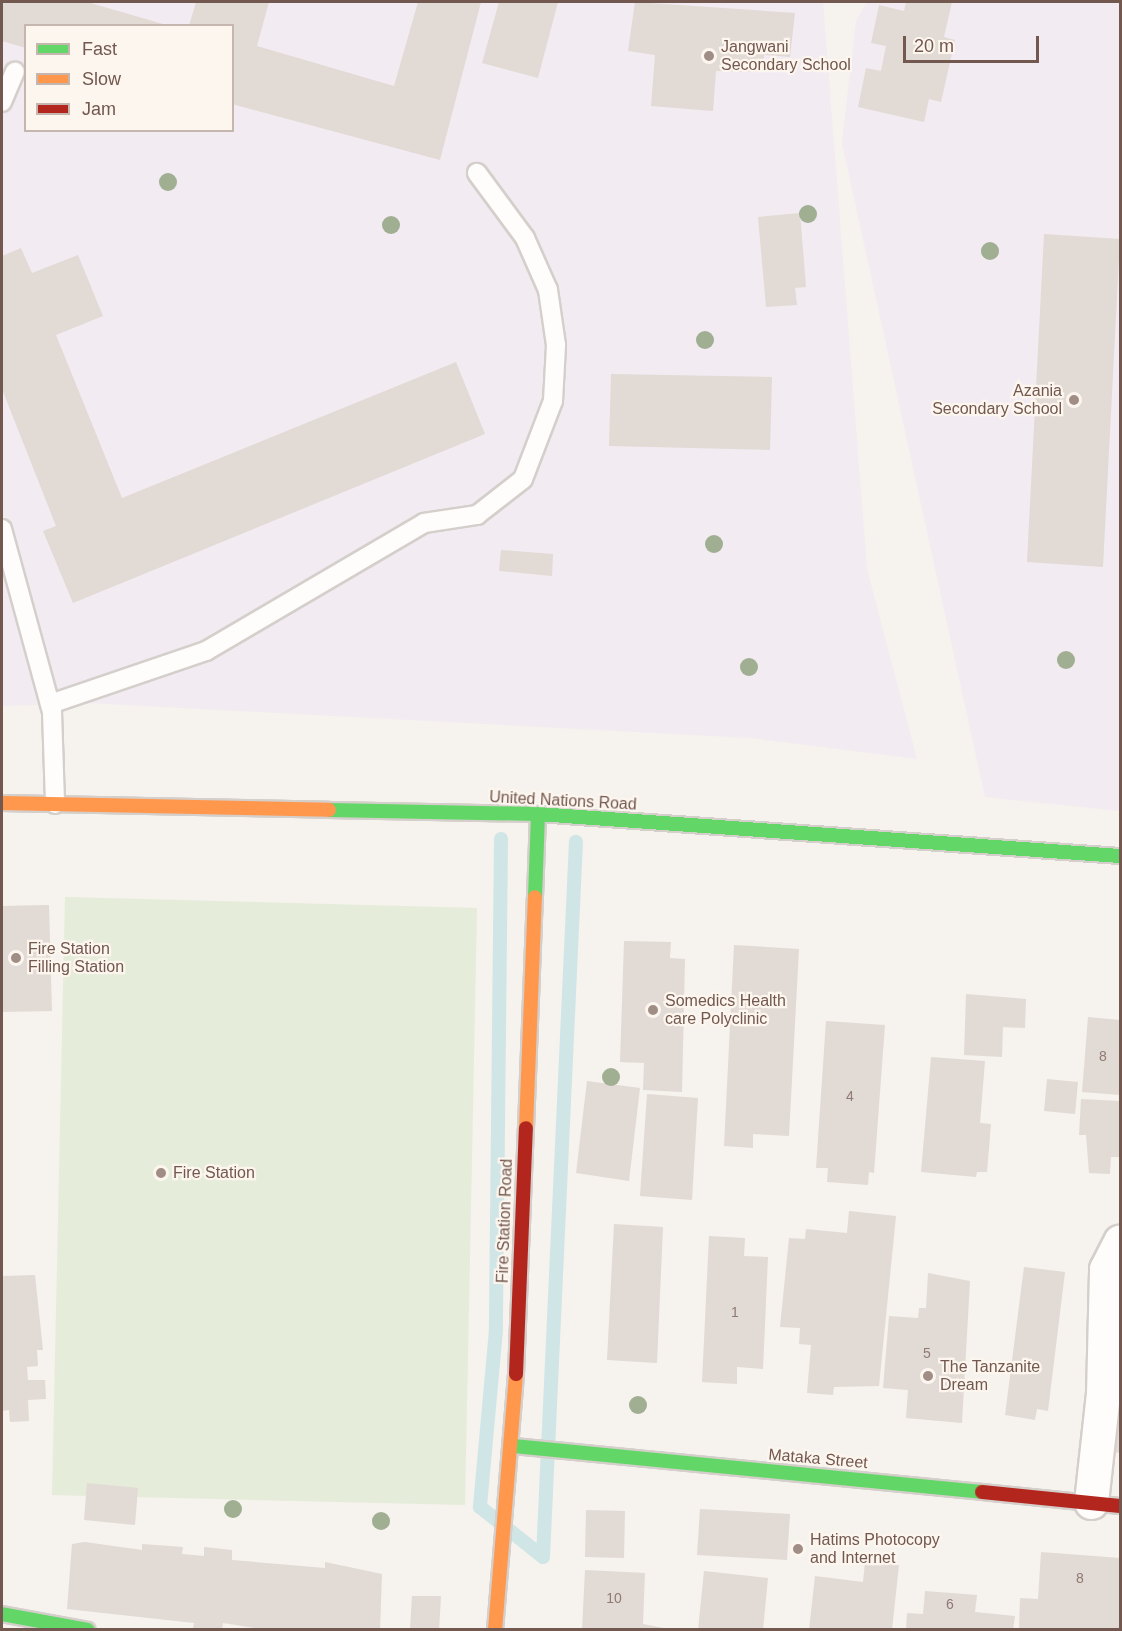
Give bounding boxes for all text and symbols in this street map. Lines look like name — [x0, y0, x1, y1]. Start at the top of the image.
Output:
legend — [24, 24, 234, 132]
scale bar — [906, 24, 1042, 62]
text: 20 m — [914, 36, 954, 56]
place label: Jangwani Secondary School — [721, 37, 851, 75]
text: Fast — [82, 39, 117, 59]
marker: Jangwani Secondary School — [702, 49, 716, 63]
text: Slow — [82, 69, 121, 89]
text: Jam — [82, 99, 116, 119]
place label: Azania Secondary School — [932, 381, 1062, 419]
marker: Azania Secondary School — [1067, 393, 1081, 407]
street label: United Nations Road — [489, 788, 637, 814]
place label: Fire Station Filling Station — [28, 939, 124, 977]
marker: Fire Station Filling Station — [9, 951, 23, 965]
place label: Somedics Health care Polyclinic — [665, 991, 786, 1029]
marker: Somedics Health care Polyclinic — [646, 1003, 660, 1017]
house number: 8 — [1099, 1048, 1107, 1064]
house number: 4 — [846, 1088, 854, 1104]
street label: Fire Station Road — [493, 1158, 517, 1284]
place label: Fire Station — [173, 1163, 255, 1183]
marker: Fire Station — [154, 1166, 168, 1180]
house number: 1 — [731, 1304, 739, 1320]
house number: 5 — [923, 1345, 931, 1361]
place label: The Tanzanite Dream — [940, 1357, 1041, 1395]
marker: The Tanzanite Dream — [921, 1369, 935, 1383]
street label: Mataka Street — [768, 1445, 868, 1473]
place label: Hatims Photocopy and Internet — [810, 1530, 940, 1568]
marker: Hatims Photocopy and Internet — [791, 1542, 805, 1556]
house number: 8 — [1076, 1570, 1084, 1586]
house number: 10 — [606, 1590, 622, 1606]
house number: 6 — [946, 1596, 954, 1612]

